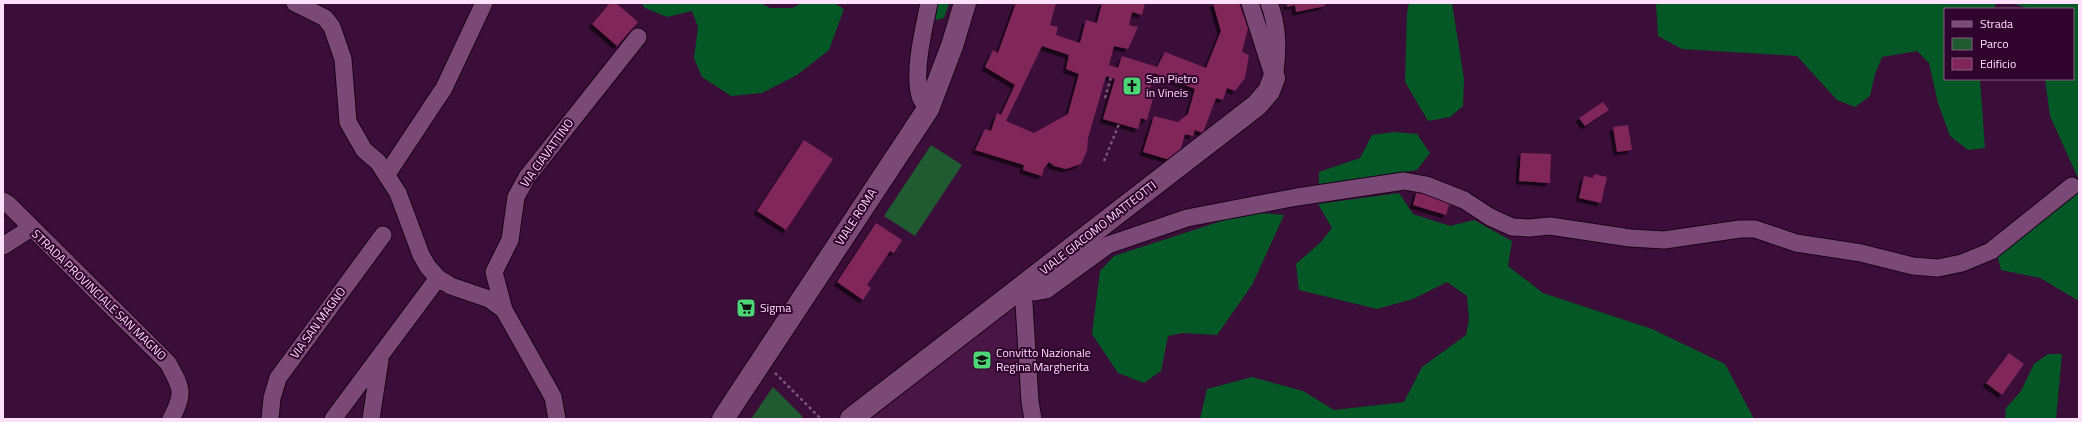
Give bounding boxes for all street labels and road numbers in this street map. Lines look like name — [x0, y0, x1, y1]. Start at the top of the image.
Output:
street label: VIA CIAVATTINO — [515, 114, 578, 191]
street label: VIALE GIACOMO MATTEOTTI — [1035, 176, 1160, 279]
street label: VIALE ROMA — [830, 184, 881, 249]
street label: STRADA PROVINCIALE SAN MAGNO — [27, 225, 171, 365]
street label: VIA SAN MAGNO — [285, 283, 350, 362]

